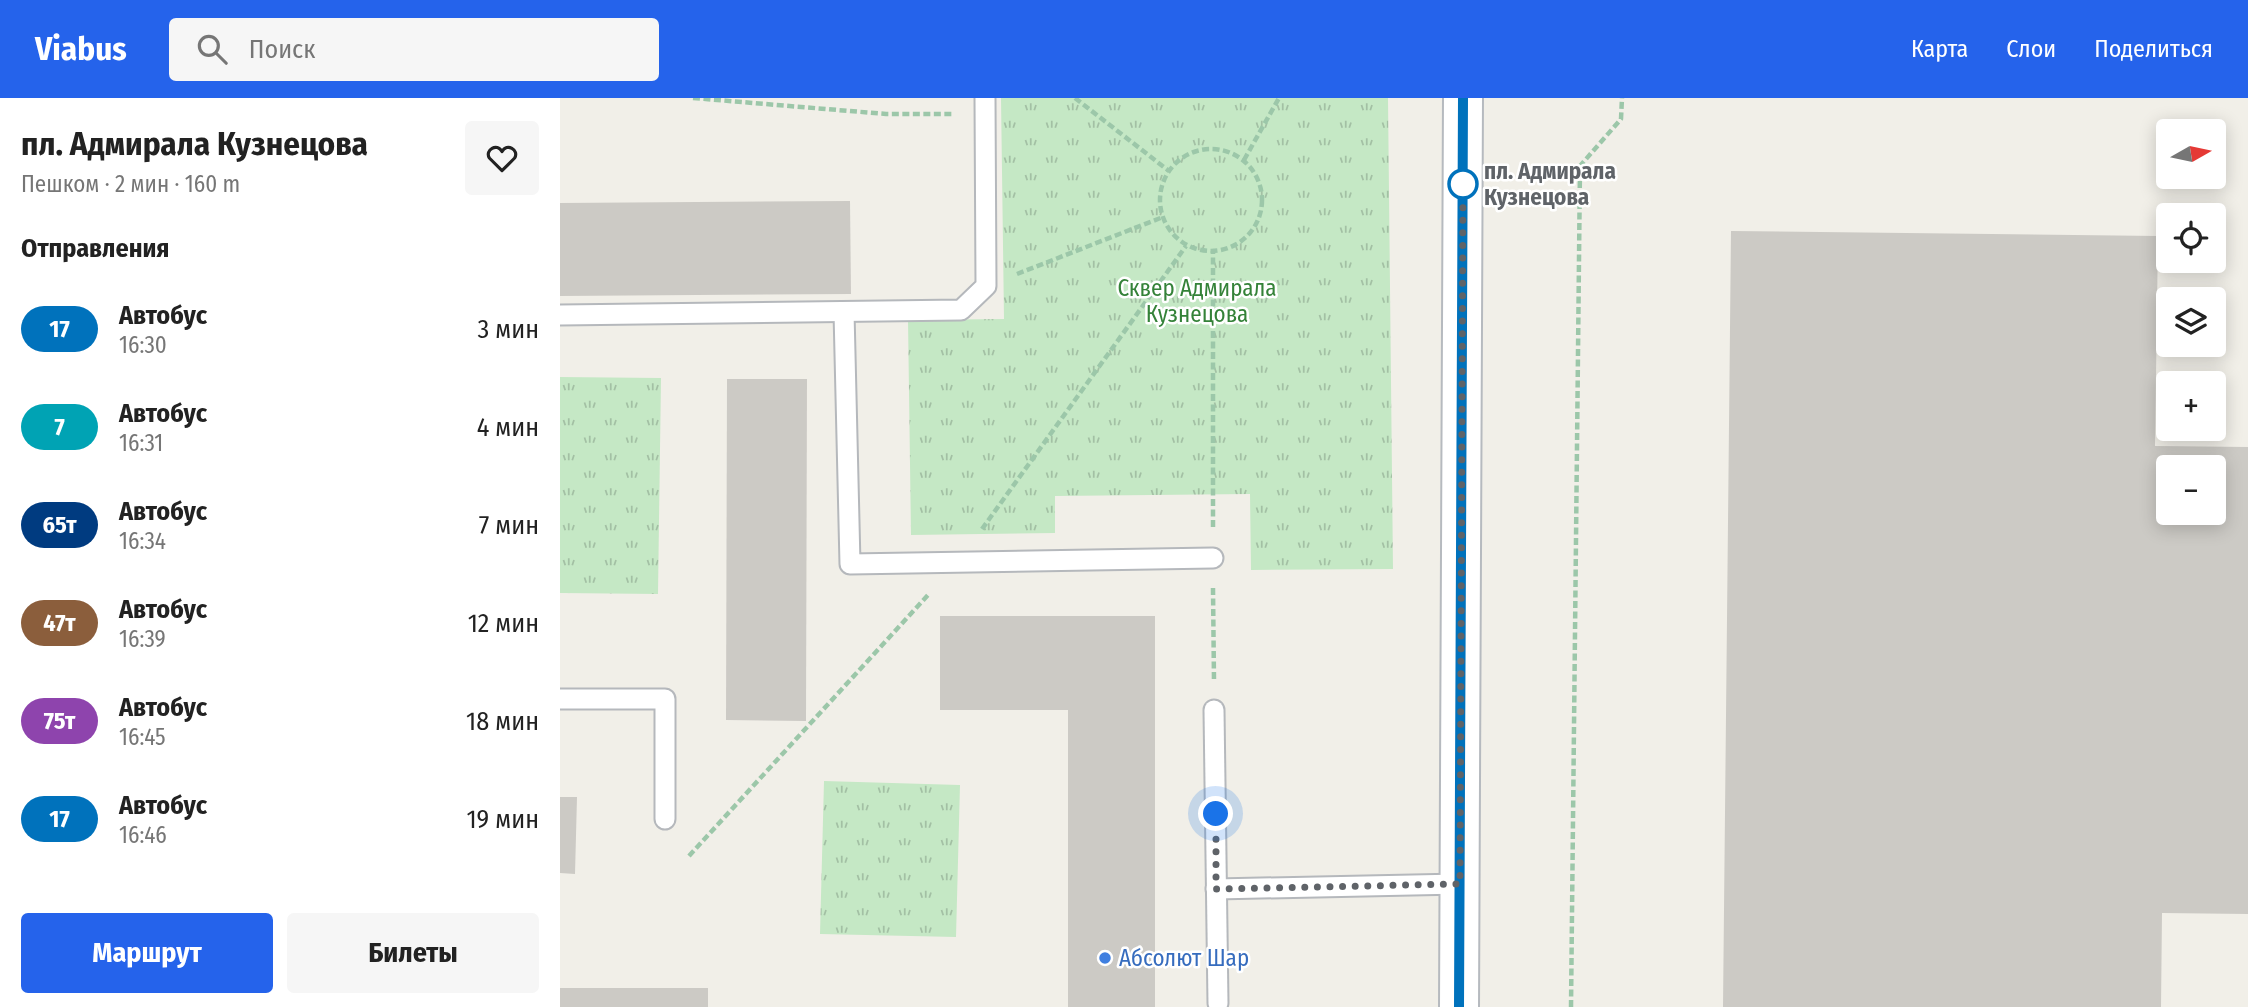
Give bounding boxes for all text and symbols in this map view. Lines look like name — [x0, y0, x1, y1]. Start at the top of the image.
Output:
search box — [169, 18, 659, 81]
text: Viabus — [35, 29, 127, 69]
icon: search — [193, 30, 231, 68]
text: Поиск — [249, 34, 315, 65]
text: Карта — [1911, 35, 1968, 63]
text: Слои — [2006, 35, 2056, 63]
text: Поделиться — [2094, 35, 2213, 63]
north arrow — [2156, 119, 2226, 189]
map controls — [2156, 119, 2226, 525]
button: heart — [465, 121, 539, 195]
text: пл. Адмирала Кузнецова — [21, 124, 368, 164]
place label: пл. Адмирала Кузнецова — [1484, 157, 1616, 211]
marker: пл. Адмирала Кузнецова — [1448, 169, 1478, 199]
text: Пешком · 2 мин · 160 m — [21, 170, 240, 198]
button: locate — [2156, 203, 2226, 273]
text: Отправления — [21, 233, 170, 264]
park label: Сквер Адмирала Кузнецова — [1117, 274, 1277, 328]
button: layers — [2156, 287, 2226, 357]
text: Автобус — [119, 300, 207, 331]
text: 3 мин — [478, 314, 539, 345]
text: 17 — [49, 315, 70, 343]
text: 16:30 — [119, 331, 167, 359]
button: + — [2156, 371, 2226, 441]
text: Автобус — [119, 398, 207, 429]
text: 4 мин — [477, 412, 539, 443]
text: 7 — [54, 413, 65, 441]
text: 16:31 — [119, 429, 163, 457]
button: − — [2156, 455, 2226, 525]
text: Автобус — [119, 496, 207, 527]
text: 7 мин — [479, 510, 539, 541]
text: 65т — [42, 511, 77, 539]
text: 16:34 — [119, 527, 166, 555]
text: Автобус — [119, 594, 207, 625]
text: 12 мин — [468, 608, 539, 639]
text: 47т — [43, 609, 76, 637]
text: 16:39 — [119, 625, 166, 653]
text: Автобус — [119, 692, 207, 723]
text: 18 мин — [466, 706, 539, 737]
text: 75т — [44, 707, 75, 735]
text: 16:45 — [119, 723, 166, 751]
text: Автобус — [119, 790, 207, 821]
your location — [1198, 796, 1233, 831]
text: 19 мин — [466, 804, 539, 835]
text: 17 — [49, 805, 70, 833]
text: 16:46 — [119, 821, 167, 849]
button: Маршрут — [21, 913, 273, 993]
button: Билеты — [287, 913, 539, 993]
place label: Абсолют Шар — [1119, 944, 1249, 972]
marker: Абсолют Шар — [1097, 950, 1113, 966]

